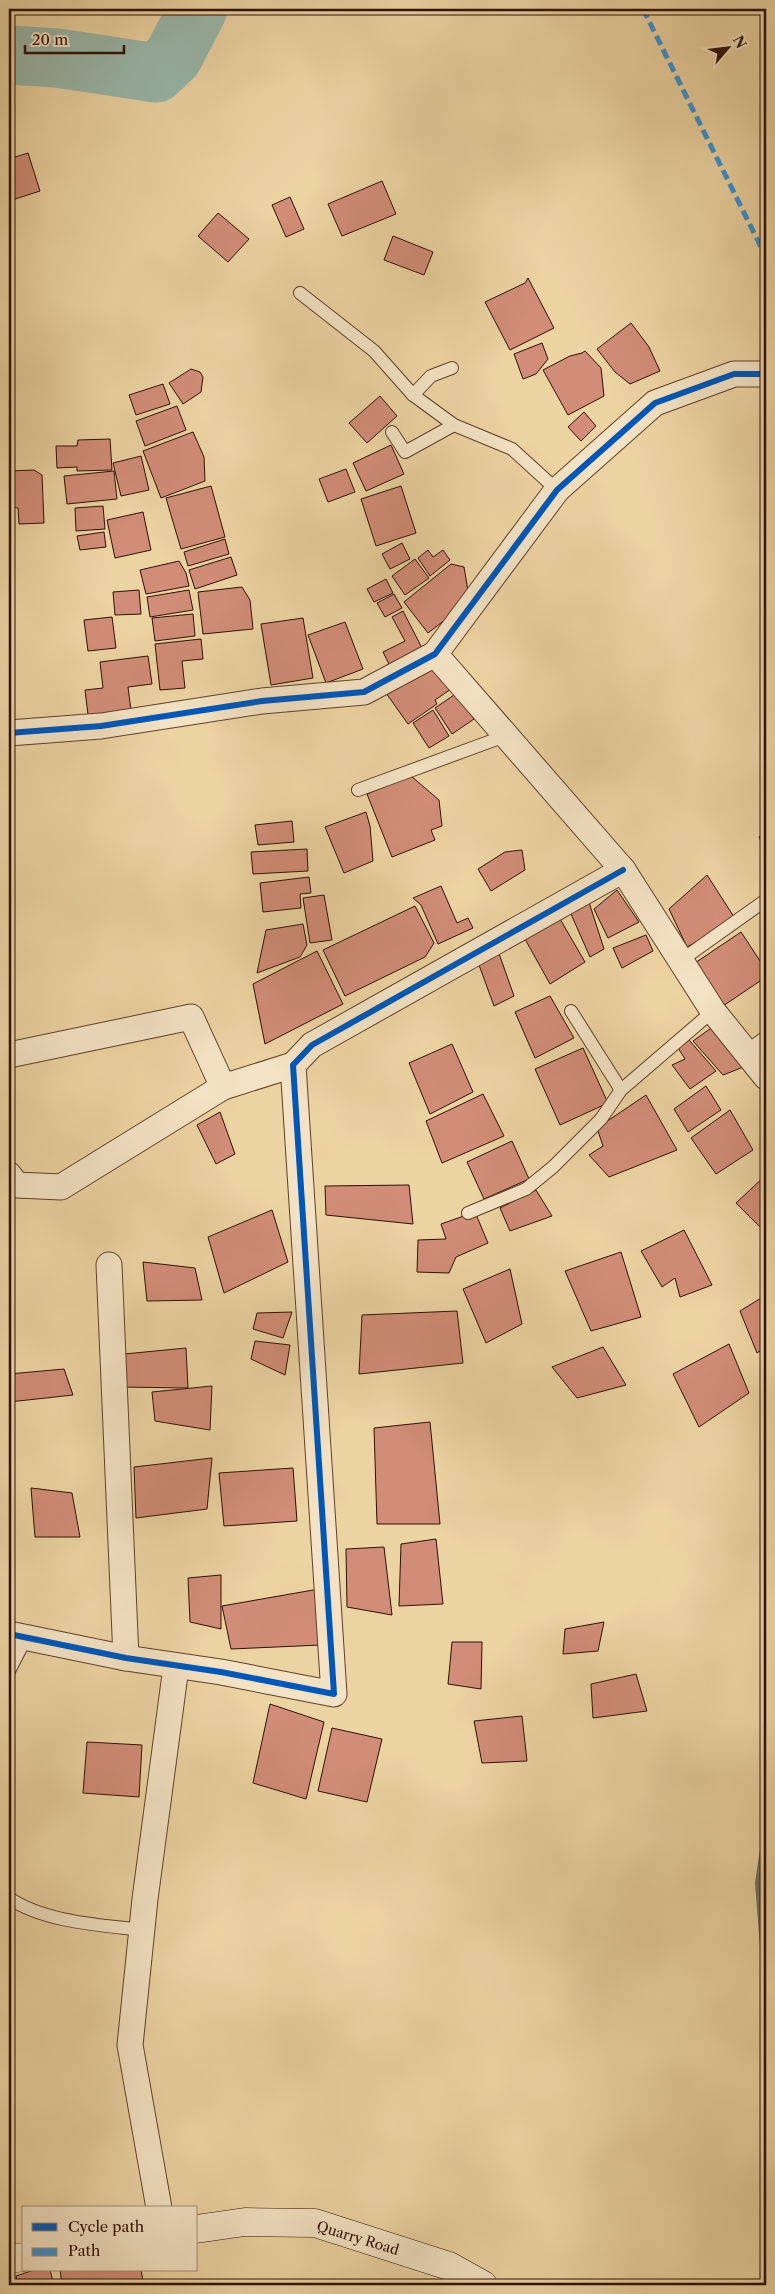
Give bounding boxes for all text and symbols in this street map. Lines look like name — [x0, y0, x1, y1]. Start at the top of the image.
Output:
scale bar — [25, 22, 124, 54]
north arrow — [702, 22, 752, 72]
text: 20 m — [32, 30, 68, 49]
text: N — [729, 32, 750, 51]
legend — [22, 2206, 198, 2272]
text: Cycle path — [68, 2217, 145, 2236]
street label: Quarry Road — [315, 2217, 402, 2259]
text: Path — [68, 2241, 101, 2260]

